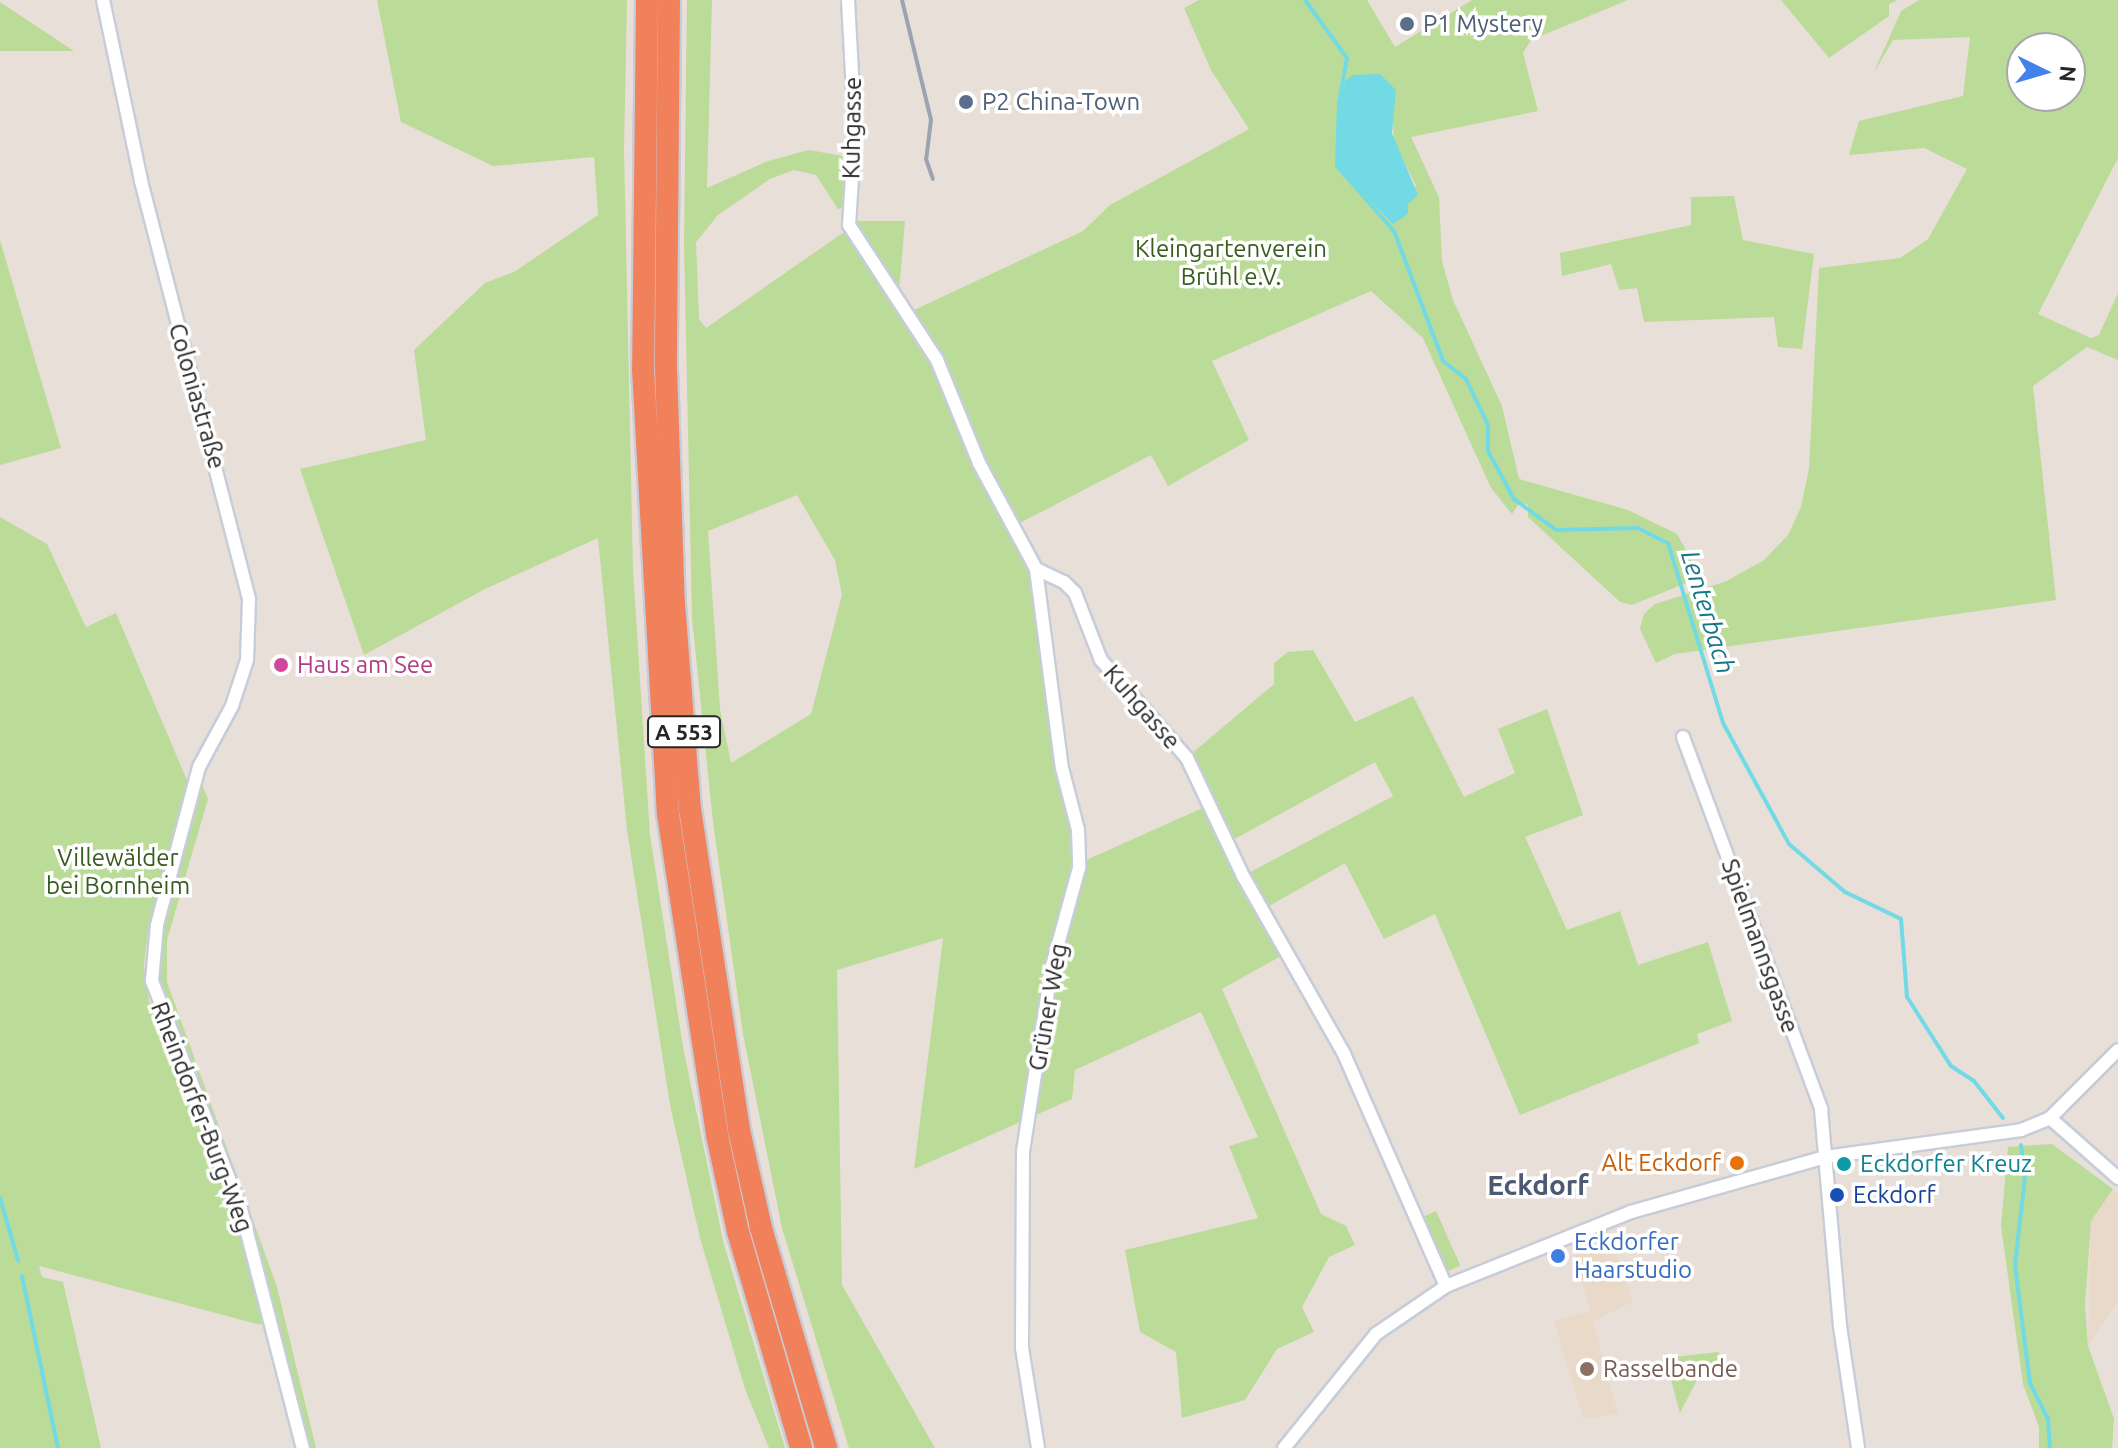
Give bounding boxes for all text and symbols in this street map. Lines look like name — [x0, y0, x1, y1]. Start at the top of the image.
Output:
place label: P1 Mystery — [1423, 10, 1543, 38]
marker: P1 Mystery — [1398, 15, 1416, 33]
north arrow — [2006, 32, 2086, 112]
text: N — [2055, 65, 2082, 83]
street label: Kuhgasse — [837, 77, 867, 179]
place label: P2 China-Town — [982, 88, 1140, 116]
marker: P2 China-Town — [957, 93, 975, 111]
park label: Kleingartenverein Brühl e.V. — [1135, 235, 1327, 291]
street label: Coloniastraße — [162, 320, 232, 472]
water label: Lenterbach — [1674, 547, 1742, 677]
place label: Haus am See — [297, 651, 433, 679]
marker: Haus am See — [272, 656, 290, 674]
street label: Kuhgasse — [1098, 659, 1186, 755]
road number: A 553 — [646, 714, 722, 750]
park label: Villewälder bei Bornheim — [46, 844, 190, 900]
street label: Spielmannsgasse — [1715, 855, 1805, 1037]
street label: Grüner Weg — [1023, 941, 1073, 1073]
street label: Rheindorfer-Burg-Weg — [145, 998, 259, 1236]
place label: Alt Eckdorf — [1602, 1149, 1721, 1177]
place label: Eckdorfer Kreuz — [1860, 1150, 2032, 1178]
marker: Alt Eckdorf — [1728, 1154, 1746, 1172]
marker: Eckdorfer Kreuz — [1835, 1155, 1853, 1173]
district label: Eckdorf — [1487, 1168, 1589, 1202]
place label: Eckdorf — [1853, 1181, 1936, 1209]
marker: Eckdorf — [1828, 1186, 1846, 1204]
place label: Eckdorfer Haarstudio — [1574, 1228, 1692, 1284]
marker: Eckdorfer Haarstudio — [1549, 1247, 1567, 1265]
place label: Rasselbande — [1603, 1355, 1738, 1383]
marker: Rasselbande — [1578, 1360, 1596, 1378]

